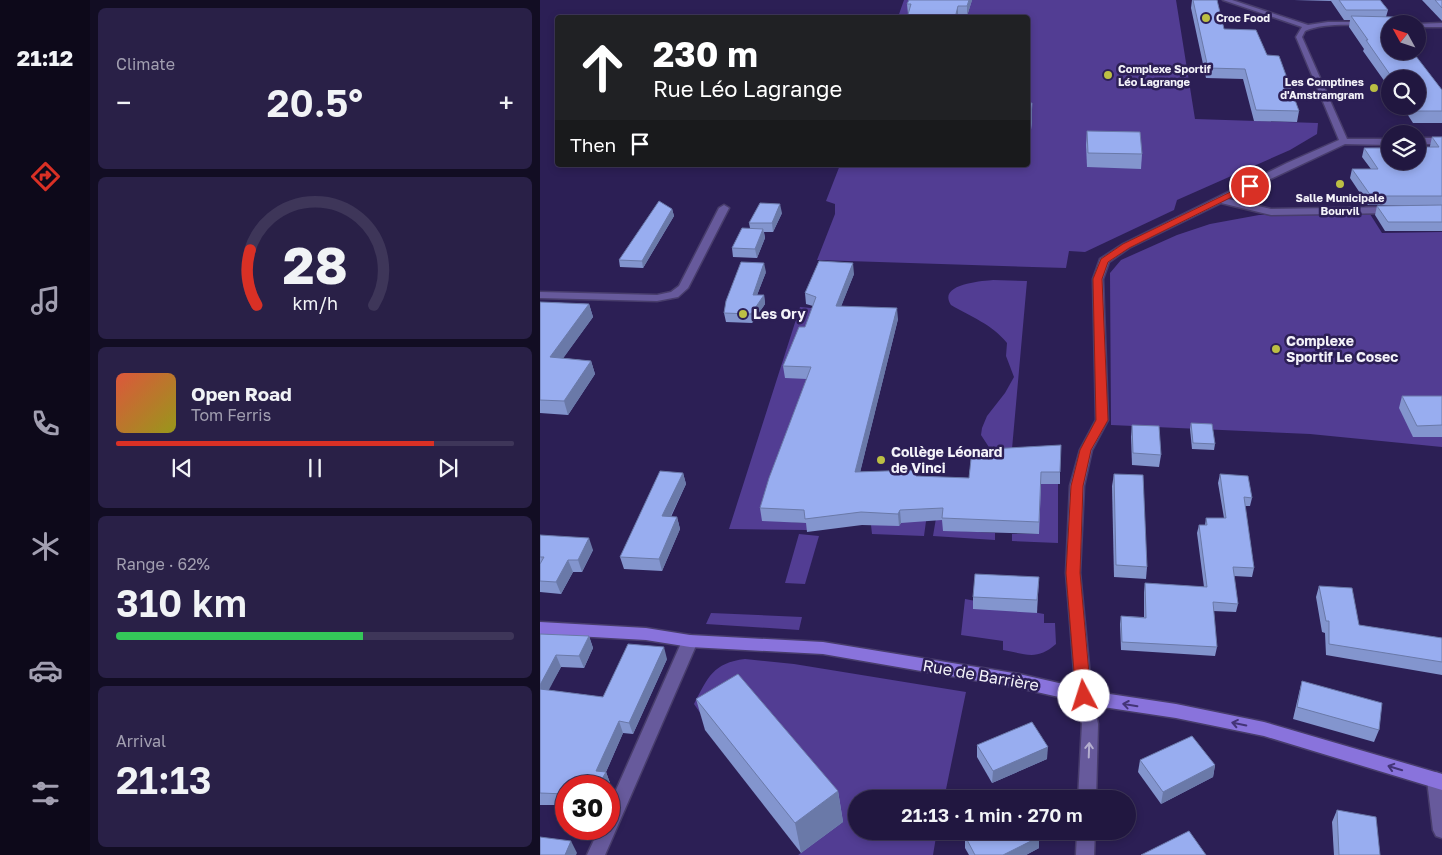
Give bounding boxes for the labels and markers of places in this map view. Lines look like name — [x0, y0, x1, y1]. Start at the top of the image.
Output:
place label: Croc Food — [1216, 11, 1270, 24]
marker: Croc Food — [1200, 12, 1212, 24]
place label: Complexe Sportif Léo Lagrange — [1118, 62, 1211, 88]
marker: Complexe Sportif Léo Lagrange — [1102, 69, 1114, 81]
place label: Les Comptines d'Amstramgram — [1280, 75, 1364, 101]
marker: Les Comptines d'Amstramgram — [1368, 82, 1380, 94]
pin — [1229, 165, 1271, 207]
marker: Salle Municipale Bourvil — [1334, 178, 1346, 190]
place label: Salle Municipale Bourvil — [1296, 191, 1385, 217]
place label: Les Ory — [753, 305, 806, 322]
marker: Les Ory — [737, 308, 749, 320]
place label: Complexe Sportif Le Cosec — [1286, 332, 1398, 365]
marker: Complexe Sportif Le Cosec — [1270, 343, 1282, 355]
place label: Collège Léonard de Vinci — [891, 443, 1002, 476]
marker: Collège Léonard de Vinci — [875, 454, 887, 466]

